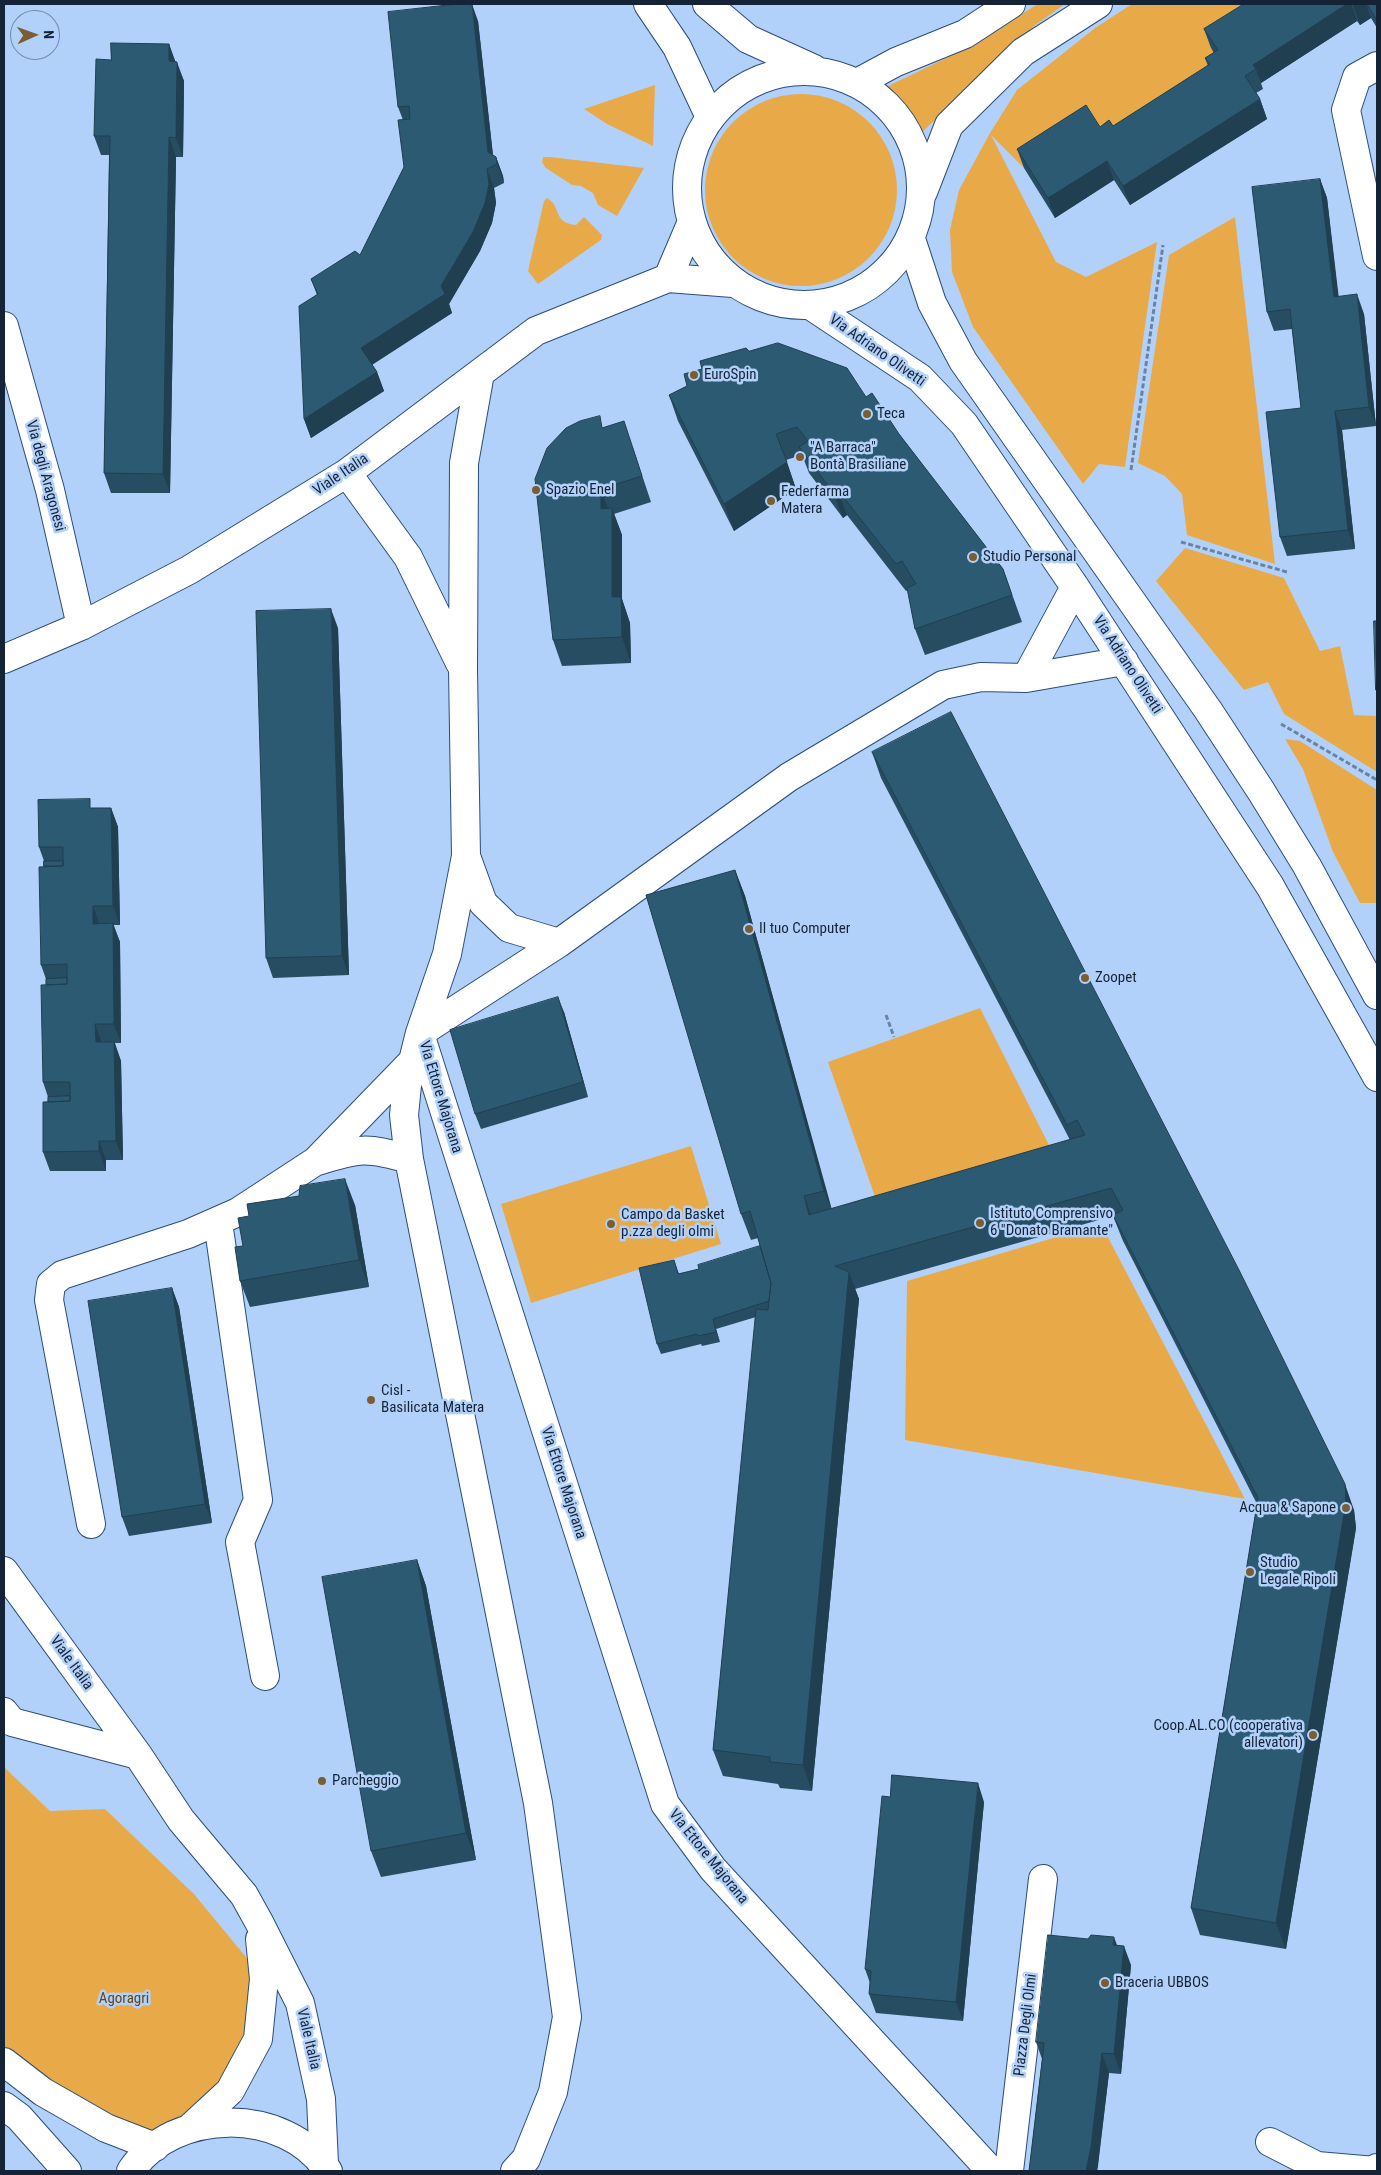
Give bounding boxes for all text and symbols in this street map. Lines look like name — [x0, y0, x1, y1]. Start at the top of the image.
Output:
north arrow — [10, 10, 60, 60]
text: N — [41, 30, 57, 39]
street label: Via Adriano Olivetti — [825, 311, 929, 391]
place label: EuroSpin — [704, 366, 756, 384]
marker: EuroSpin — [688, 369, 700, 381]
place label: Teca — [877, 405, 905, 423]
marker: Teca — [861, 408, 873, 420]
street label: Via degli Aragonesi — [22, 418, 68, 534]
place label: "A Barraca" Bontà Brasiliane — [810, 439, 906, 474]
street label: Viale Italia — [310, 450, 372, 500]
marker: "A Barraca" Bontà Brasiliane — [794, 451, 806, 463]
place label: Spazio Enel — [546, 481, 615, 499]
place label: Federfarma Matera — [781, 483, 849, 518]
marker: Spazio Enel — [530, 484, 542, 496]
marker: Federfarma Matera — [765, 495, 777, 507]
place label: Studio Personal — [983, 548, 1076, 566]
marker: Studio Personal — [967, 551, 979, 563]
street label: Via Adriano Olivetti — [1089, 612, 1165, 718]
place label: Il tuo Computer — [759, 920, 850, 938]
marker: Il tuo Computer — [743, 923, 755, 935]
place label: Zoopet — [1095, 969, 1137, 987]
marker: Zoopet — [1079, 972, 1091, 984]
street label: Via Ettore Majorana — [414, 1039, 466, 1155]
place label: Istituto Comprensivo 6 "Donato Bramante" — [990, 1205, 1113, 1240]
place label: Campo da Basket p.zza degli olmi — [621, 1206, 725, 1241]
marker: Istituto Comprensivo 6 "Donato Bramante" — [974, 1217, 986, 1229]
marker: Campo da Basket p.zza degli olmi — [605, 1218, 617, 1230]
place label: Cisl - Basilicata Matera — [381, 1382, 484, 1417]
marker: Cisl - Basilicata Matera — [365, 1394, 377, 1406]
street label: Via Ettore Majorana — [536, 1425, 590, 1541]
place label: Acqua & Sapone — [1239, 1499, 1336, 1517]
marker: Acqua & Sapone — [1340, 1502, 1352, 1514]
place label: Studio Legale Ripoli — [1260, 1554, 1336, 1589]
marker: Studio Legale Ripoli — [1244, 1566, 1256, 1578]
street label: Viale Italia — [45, 1632, 97, 1694]
place label: Coop.AL.CO (cooperativa allevatori) — [1153, 1717, 1303, 1752]
marker: Coop.AL.CO (cooperativa allevatori) — [1307, 1729, 1319, 1741]
place label: Parcheggio — [332, 1772, 399, 1790]
marker: Parcheggio — [316, 1775, 328, 1787]
street label: Via Ettore Majorana — [664, 1806, 752, 1908]
street label: Piazza Degli Olmi — [1011, 1973, 1041, 2077]
place label: Braceria UBBOS — [1115, 1974, 1209, 1992]
marker: Braceria UBBOS — [1099, 1977, 1111, 1989]
park label: Agoragri — [99, 1990, 149, 2008]
street label: Viale Italia — [292, 2007, 324, 2071]

